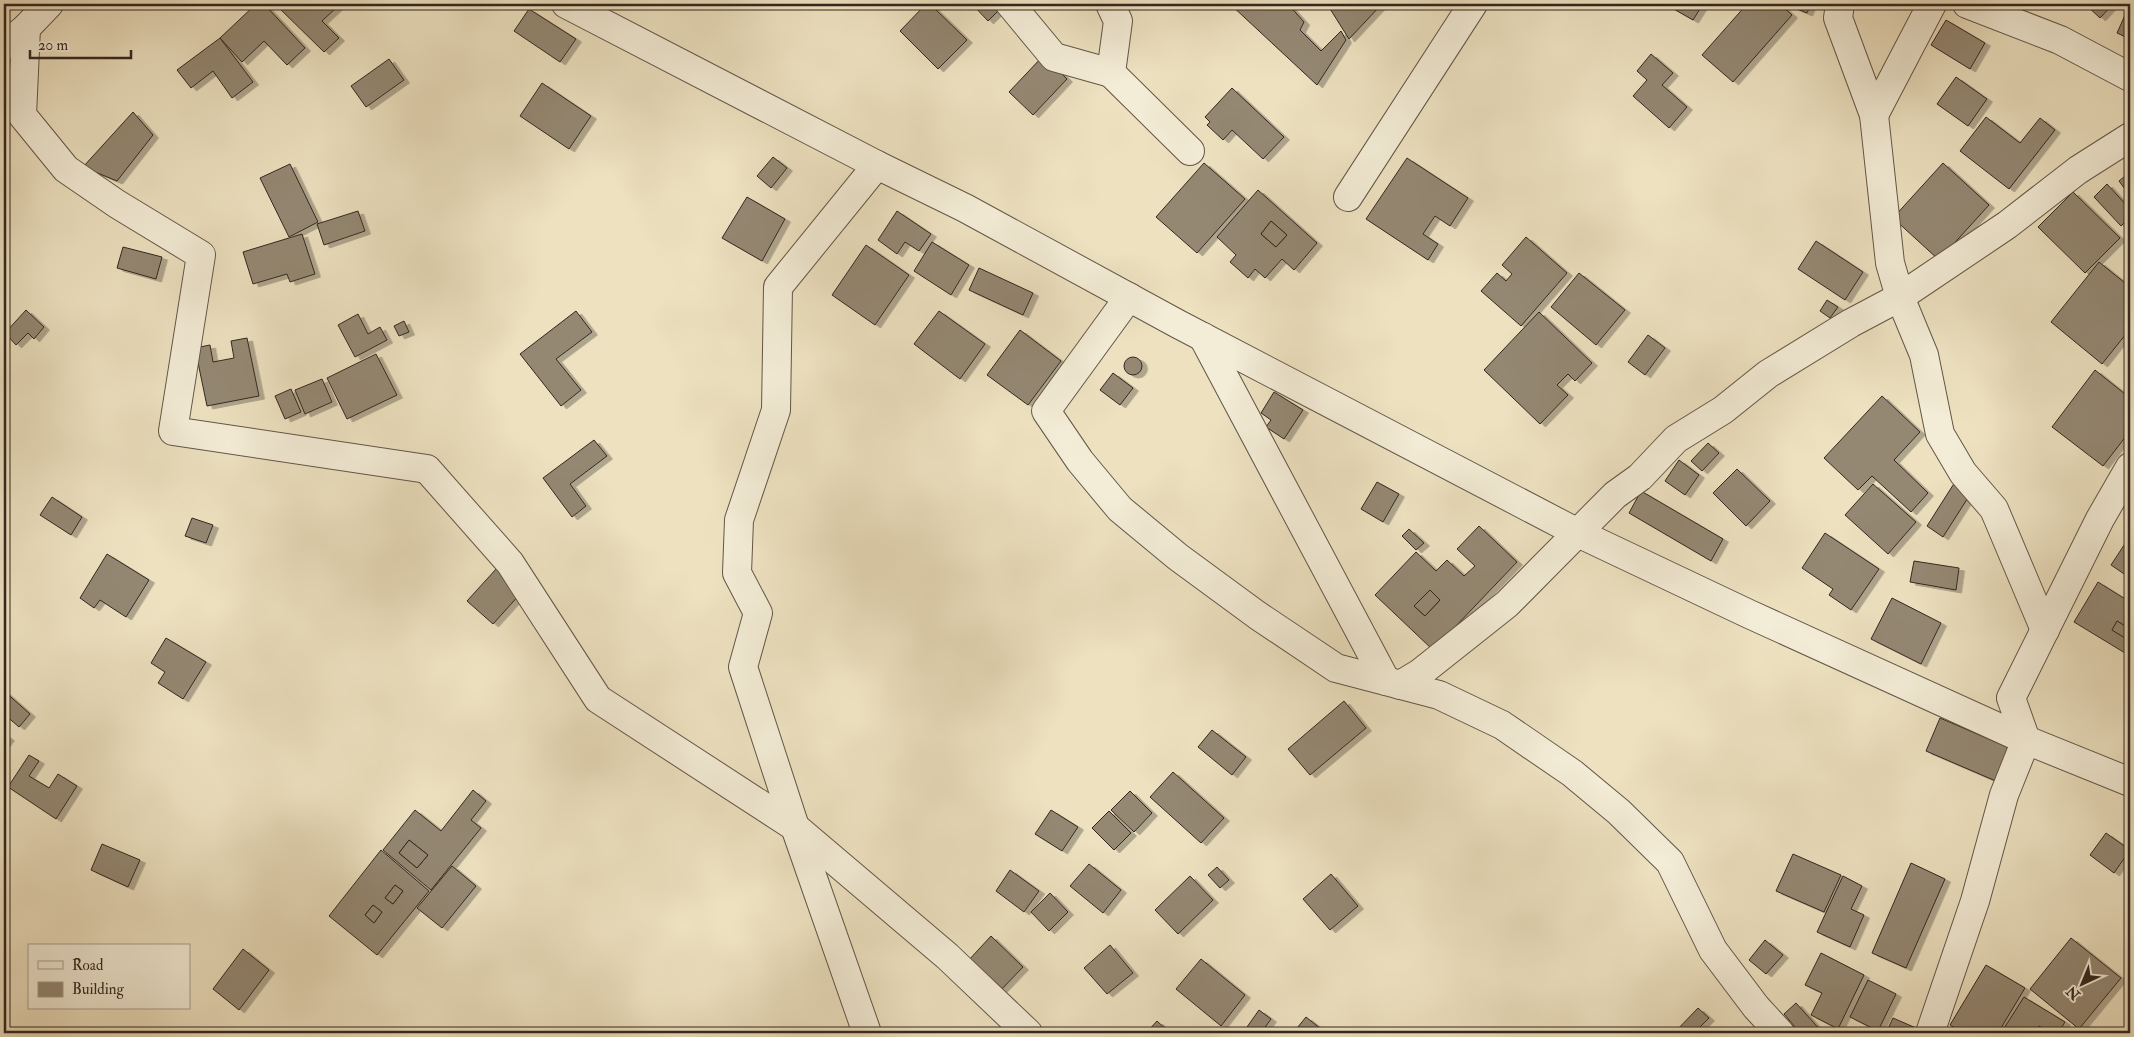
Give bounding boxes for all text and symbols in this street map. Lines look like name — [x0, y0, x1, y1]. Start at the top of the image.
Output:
scale bar — [30, 28, 131, 60]
text: 20 m — [38, 36, 68, 55]
legend — [28, 944, 190, 1010]
text: Road — [72, 956, 104, 975]
north arrow — [2056, 960, 2106, 1010]
text: Building — [72, 980, 124, 999]
text: N — [2063, 982, 2084, 1004]

